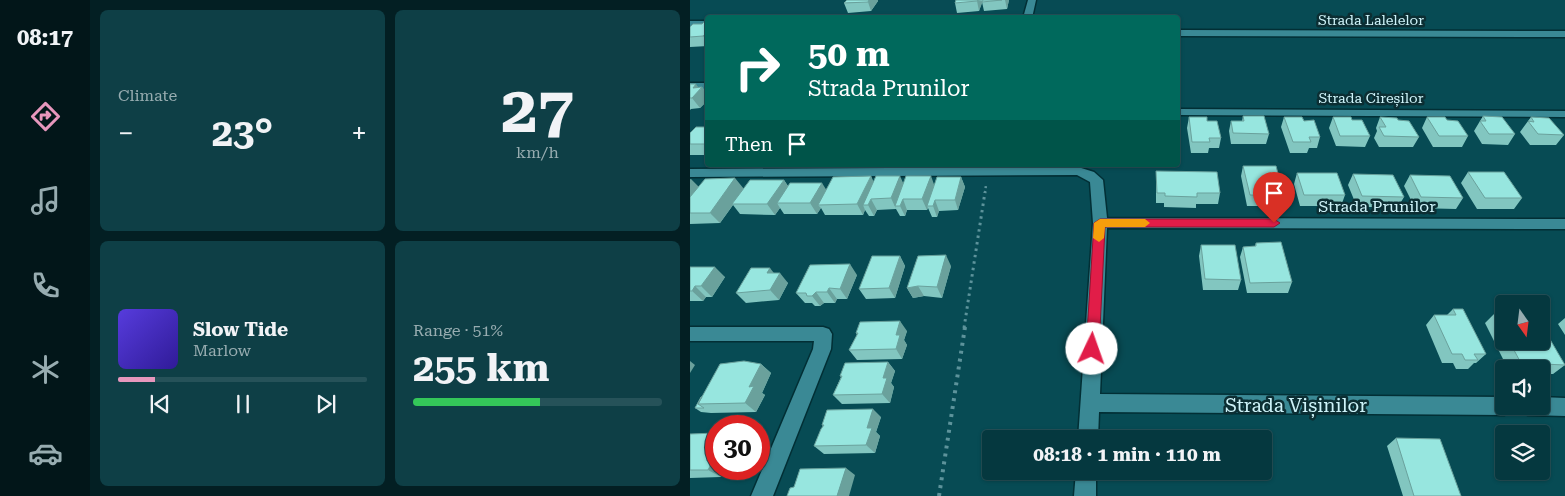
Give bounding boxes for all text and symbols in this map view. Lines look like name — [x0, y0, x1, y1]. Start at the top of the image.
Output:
street label: Strada Lalelelor — [1318, 12, 1424, 28]
text: 08:17 — [17, 25, 73, 50]
text: 50 m — [808, 34, 890, 75]
icon: right — [725, 35, 790, 100]
text: 27 — [501, 72, 574, 148]
text: Strada Prunilor — [808, 76, 969, 101]
text: Climate — [118, 86, 177, 105]
street label: Strada Cireșilor — [1319, 90, 1424, 107]
icon: directions — [28, 99, 63, 134]
text: 23° — [212, 111, 273, 155]
text: − — [118, 117, 134, 150]
text: + — [351, 117, 367, 150]
icon: arrive — [783, 130, 811, 158]
text: Then — [725, 133, 773, 156]
text: km/h — [516, 143, 559, 162]
pin — [1253, 172, 1295, 223]
icon: arrive — [1260, 179, 1288, 207]
icon: music — [28, 183, 63, 218]
street label: Strada Prunilor — [1318, 197, 1436, 216]
icon: phone — [28, 268, 63, 303]
north arrow — [1495, 295, 1550, 350]
map controls — [1495, 295, 1550, 480]
text: Slow Tide — [193, 318, 288, 341]
text: Range · 51% — [413, 321, 503, 340]
position arrow — [1065, 322, 1117, 374]
text: Marlow — [193, 341, 251, 360]
text: 255 km — [413, 346, 549, 390]
icon: climate — [28, 352, 63, 387]
button: sound — [1495, 360, 1550, 415]
icon: previous — [146, 390, 174, 418]
icon: pause — [229, 390, 257, 418]
icon: next — [312, 390, 340, 418]
street label: Strada Vișinilor — [1225, 394, 1367, 419]
speed limit sign: 30 — [705, 415, 770, 480]
button: layers — [1495, 425, 1550, 480]
icon: car — [28, 436, 63, 471]
text: 08:18 · 1 min · 110 m — [1033, 443, 1221, 466]

